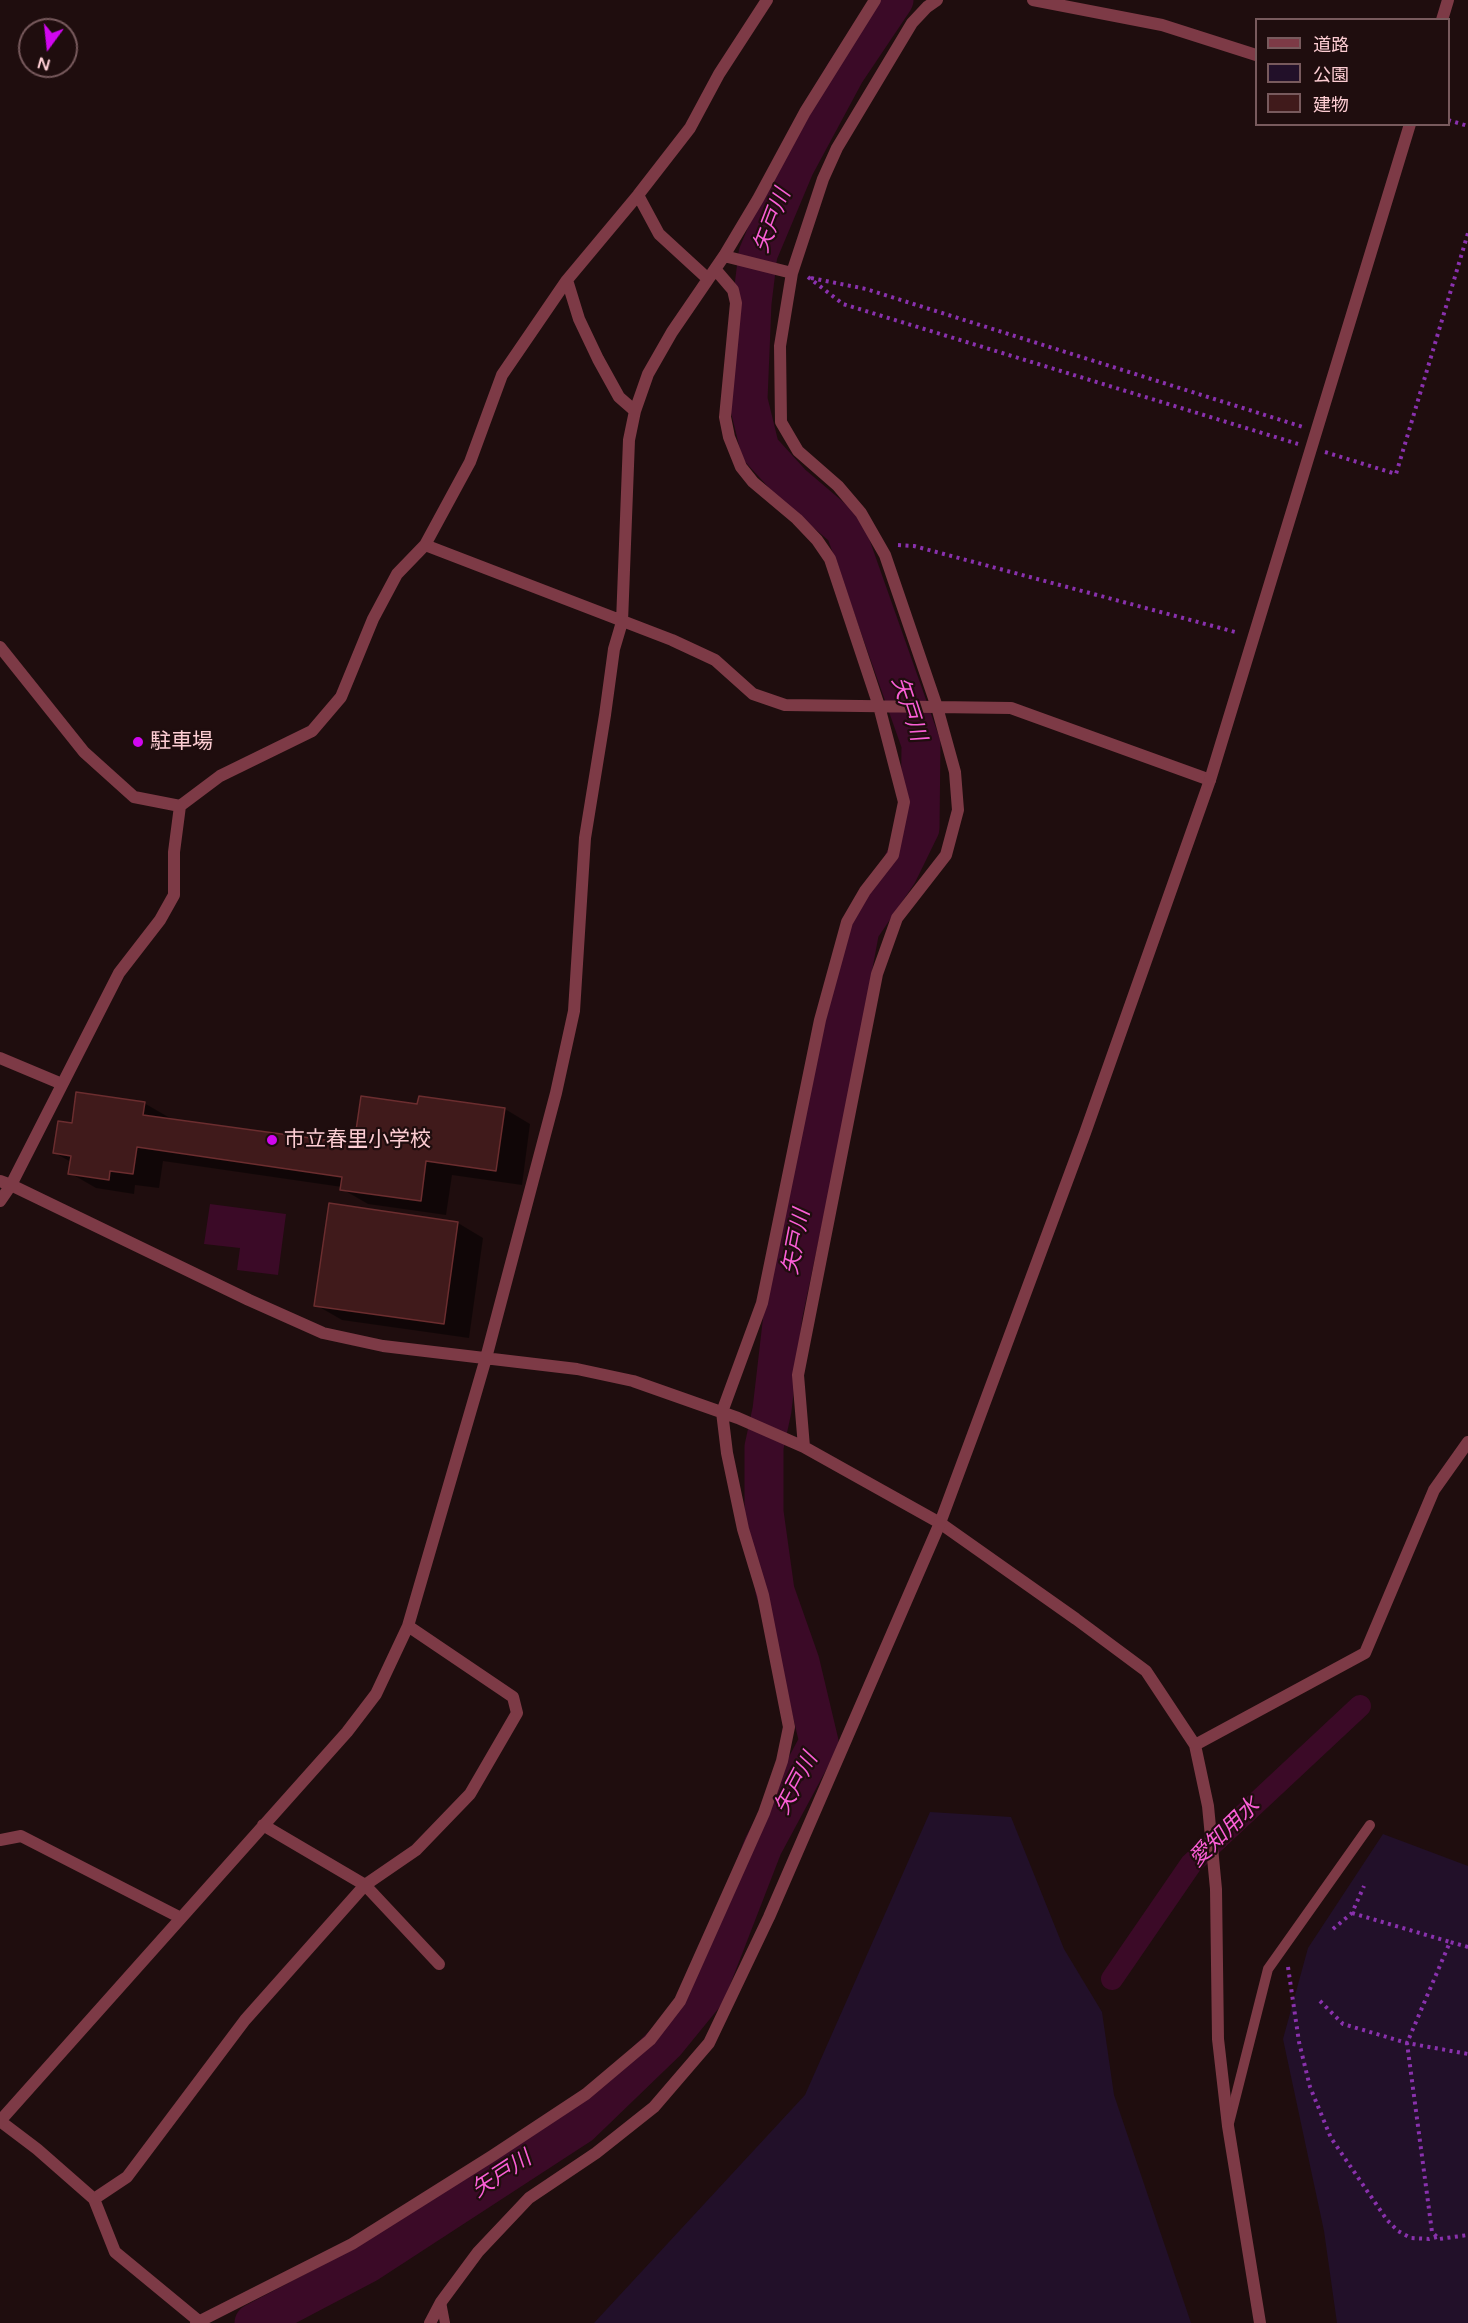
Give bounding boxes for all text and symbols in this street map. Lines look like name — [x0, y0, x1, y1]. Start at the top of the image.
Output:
north arrow — [18, 18, 78, 78]
legend — [1255, 18, 1450, 126]
text: 道路 — [1313, 34, 1349, 56]
text: N — [35, 52, 53, 75]
text: 公園 — [1313, 64, 1349, 86]
text: 建物 — [1313, 94, 1349, 116]
water label: 矢戸川 — [749, 185, 797, 257]
water label: 矢戸川 — [885, 674, 931, 744]
place label: 駐車場 — [150, 729, 213, 755]
marker: 駐車場 — [131, 735, 145, 749]
place label: 市立春里小学校 — [284, 1127, 431, 1153]
marker: 市立春里小学校 — [265, 1133, 279, 1147]
water label: 矢戸川 — [778, 1207, 816, 1277]
water label: 矢戸川 — [770, 1749, 824, 1819]
water label: 愛知用水 — [1184, 1793, 1266, 1873]
water label: 矢戸川 — [467, 2146, 537, 2204]

